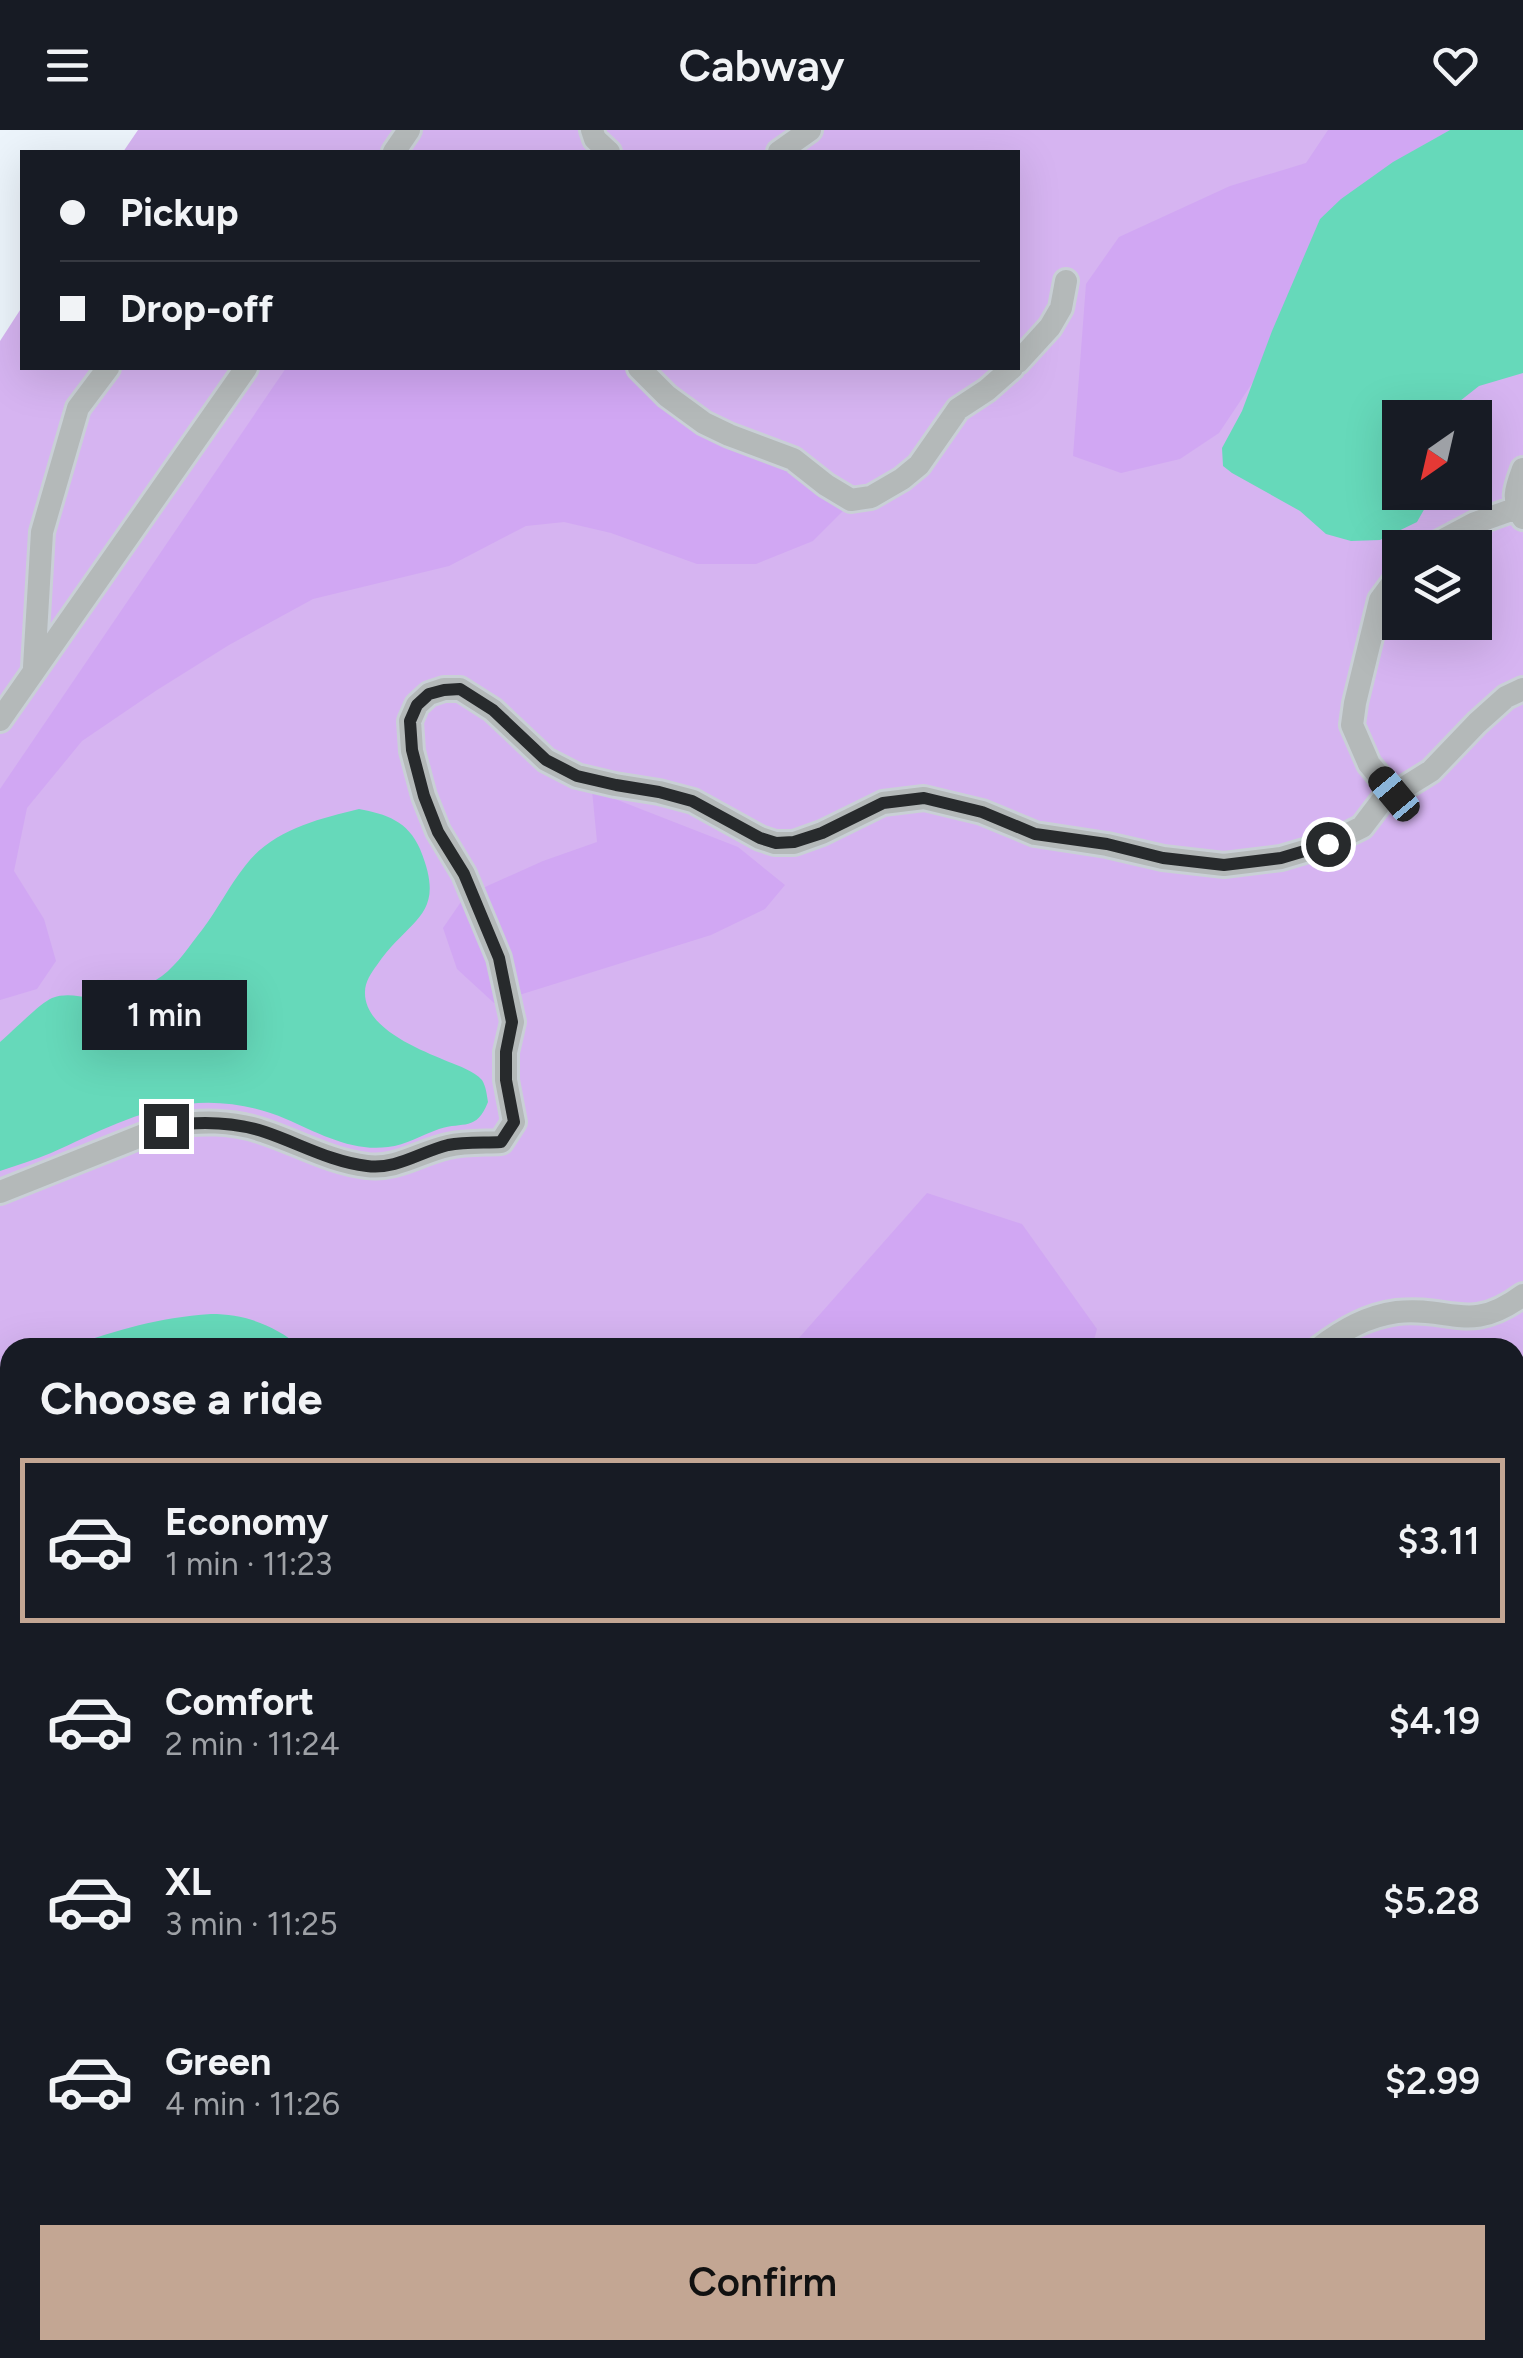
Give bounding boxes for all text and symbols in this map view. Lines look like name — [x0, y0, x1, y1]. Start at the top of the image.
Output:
icon: menu — [40, 38, 95, 93]
text: Cabway — [678, 38, 845, 92]
icon: heart — [1428, 38, 1483, 93]
text: Pickup — [120, 190, 238, 236]
text: Drop-off — [120, 286, 273, 332]
north arrow — [1382, 400, 1492, 510]
map controls — [1382, 400, 1492, 640]
button: layers — [1382, 530, 1492, 640]
car — [1363, 761, 1425, 827]
route start — [1306, 822, 1351, 867]
callout: 1 min — [84, 981, 248, 1051]
text: 1 min — [127, 996, 202, 1034]
route end — [144, 1104, 189, 1149]
text: Choose a ride — [40, 1371, 322, 1425]
icon: car — [45, 1496, 135, 1586]
text: Economy — [165, 1499, 328, 1545]
text: $3.11 — [1397, 1518, 1480, 1564]
text: 1 min · 11:23 — [165, 1545, 332, 1583]
icon: car — [45, 1676, 135, 1766]
text: Comfort — [165, 1679, 314, 1725]
text: $4.19 — [1388, 1698, 1480, 1744]
text: 2 min · 11:24 — [165, 1725, 340, 1763]
icon: car — [45, 1856, 135, 1946]
text: XL — [165, 1859, 211, 1905]
text: $5.28 — [1383, 1878, 1480, 1924]
text: 3 min · 11:25 — [165, 1905, 338, 1943]
icon: car — [45, 2036, 135, 2126]
text: Green — [165, 2039, 271, 2085]
text: $2.99 — [1385, 2058, 1480, 2104]
text: 4 min · 11:26 — [165, 2085, 340, 2123]
button: Confirm — [40, 2225, 1485, 2340]

